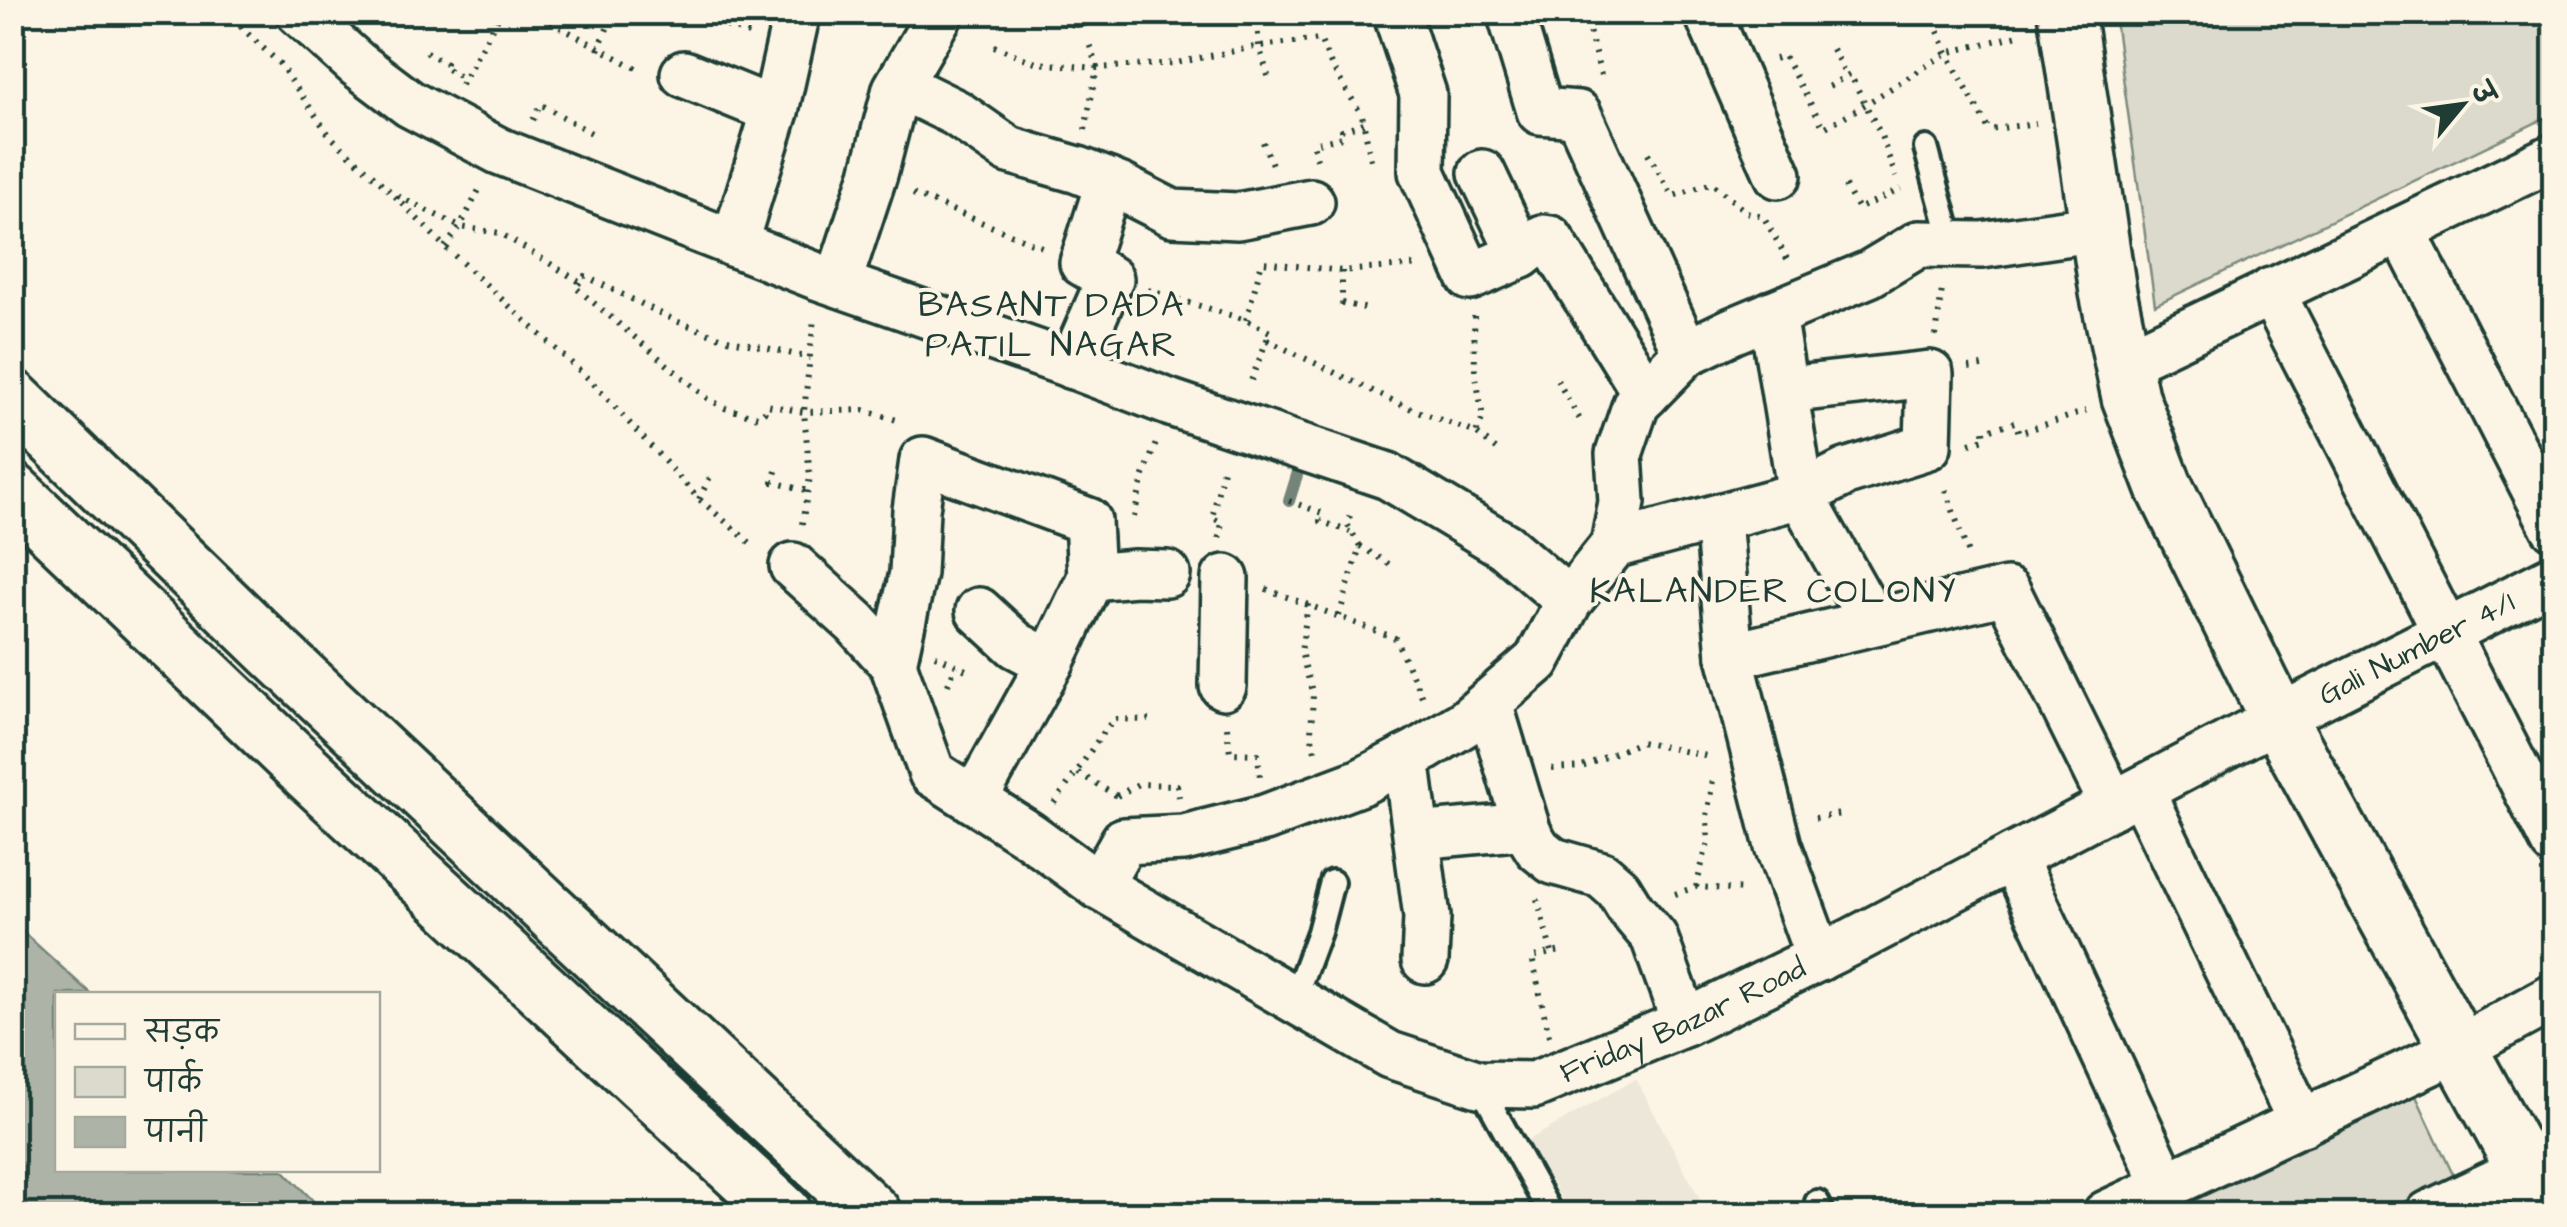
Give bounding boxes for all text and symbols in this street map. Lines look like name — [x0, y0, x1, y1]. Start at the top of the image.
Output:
north arrow — [2412, 55, 2512, 155]
text: उ — [2460, 73, 2505, 113]
district label: BASANT DADA PATIL NAGAR — [918, 281, 1186, 370]
district label: KALANDER COLONY — [1590, 567, 1958, 616]
street label: Gali Number 4/1 — [2312, 581, 2522, 716]
street label: Friday Bazar Road — [1554, 947, 1813, 1094]
legend — [55, 992, 380, 1172]
text: सड़क — [143, 1012, 221, 1054]
text: पार्क — [143, 1058, 203, 1104]
text: पानी — [143, 1109, 208, 1154]

